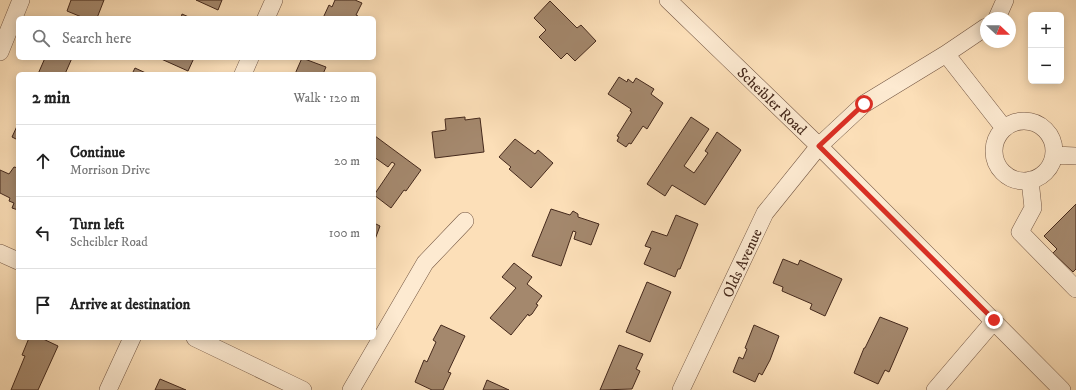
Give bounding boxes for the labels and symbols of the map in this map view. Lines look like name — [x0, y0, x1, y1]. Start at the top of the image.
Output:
north arrow — [980, 12, 1016, 48]
street label: Scheibler Road — [733, 63, 811, 140]
route start — [855, 95, 873, 113]
street label: Olds Avenue — [718, 226, 767, 301]
route end — [985, 311, 1003, 329]

